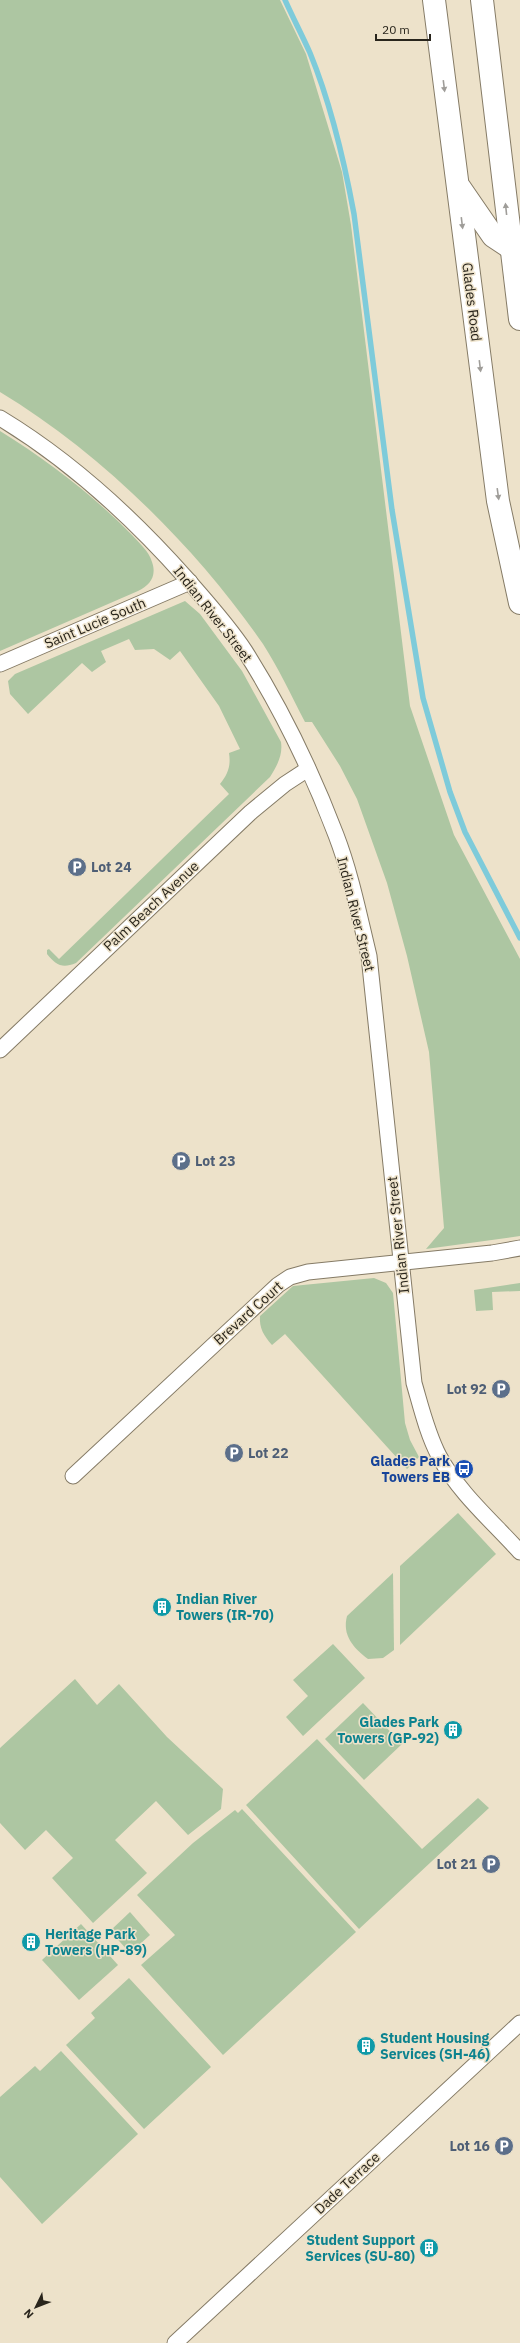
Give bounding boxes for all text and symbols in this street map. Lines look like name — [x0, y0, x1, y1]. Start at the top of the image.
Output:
scale bar — [376, 16, 430, 42]
text: 20 m — [382, 22, 410, 37]
one-way arrow — [441, 79, 447, 92]
one-way arrow — [503, 203, 510, 215]
one-way arrow — [459, 217, 465, 229]
street label: Glades Road — [458, 262, 486, 342]
one-way arrow — [477, 360, 483, 372]
one-way arrow — [495, 488, 501, 500]
street label: Indian River Street — [170, 562, 256, 666]
street label: Saint Lucie South — [42, 594, 148, 652]
street label: Indian River Street — [333, 855, 379, 973]
parking icon: Lot 24 — [66, 856, 88, 878]
street label: Palm Beach Avenue — [99, 857, 203, 955]
place label: Lot 24 — [91, 858, 132, 876]
parking icon: Lot 23 — [170, 1150, 192, 1172]
place label: Lot 23 — [195, 1152, 236, 1170]
street label: Indian River Street — [383, 1175, 413, 1294]
street label: Brevard Court — [210, 1277, 286, 1349]
parking icon: Lot 92 — [490, 1378, 512, 1400]
place label: Lot 92 — [446, 1380, 487, 1398]
parking icon: Lot 22 — [223, 1442, 245, 1464]
place label: Lot 22 — [248, 1444, 289, 1462]
place label: Glades Park Towers EB — [370, 1452, 451, 1486]
bus stop icon: Glades Park Towers EB — [453, 1458, 475, 1480]
place label: Indian River Towers (IR-70) — [176, 1590, 274, 1624]
building icon: Indian River Towers (IR-70) — [151, 1596, 173, 1618]
place label: Glades Park Towers (GP-92) — [337, 1713, 440, 1747]
building icon: Glades Park Towers (GP-92) — [442, 1719, 464, 1741]
parking icon: Lot 21 — [480, 1853, 502, 1875]
place label: Lot 21 — [436, 1855, 478, 1873]
place label: Heritage Park Towers (HP-89) — [45, 1925, 147, 1959]
building icon: Heritage Park Towers (HP-89) — [20, 1931, 42, 1953]
place label: Student Housing Services (SH-46) — [380, 2029, 490, 2063]
building icon: Student Housing Services (SH-46) — [355, 2035, 377, 2057]
parking icon: Lot 16 — [493, 2135, 515, 2157]
place label: Lot 16 — [449, 2137, 490, 2155]
street label: Dade Terrace — [310, 2148, 384, 2218]
place label: Student Support Services (SU-80) — [305, 2231, 415, 2265]
building icon: Student Support Services (SU-80) — [418, 2237, 440, 2259]
north arrow — [16, 2287, 56, 2327]
text: N — [21, 2306, 37, 2322]

